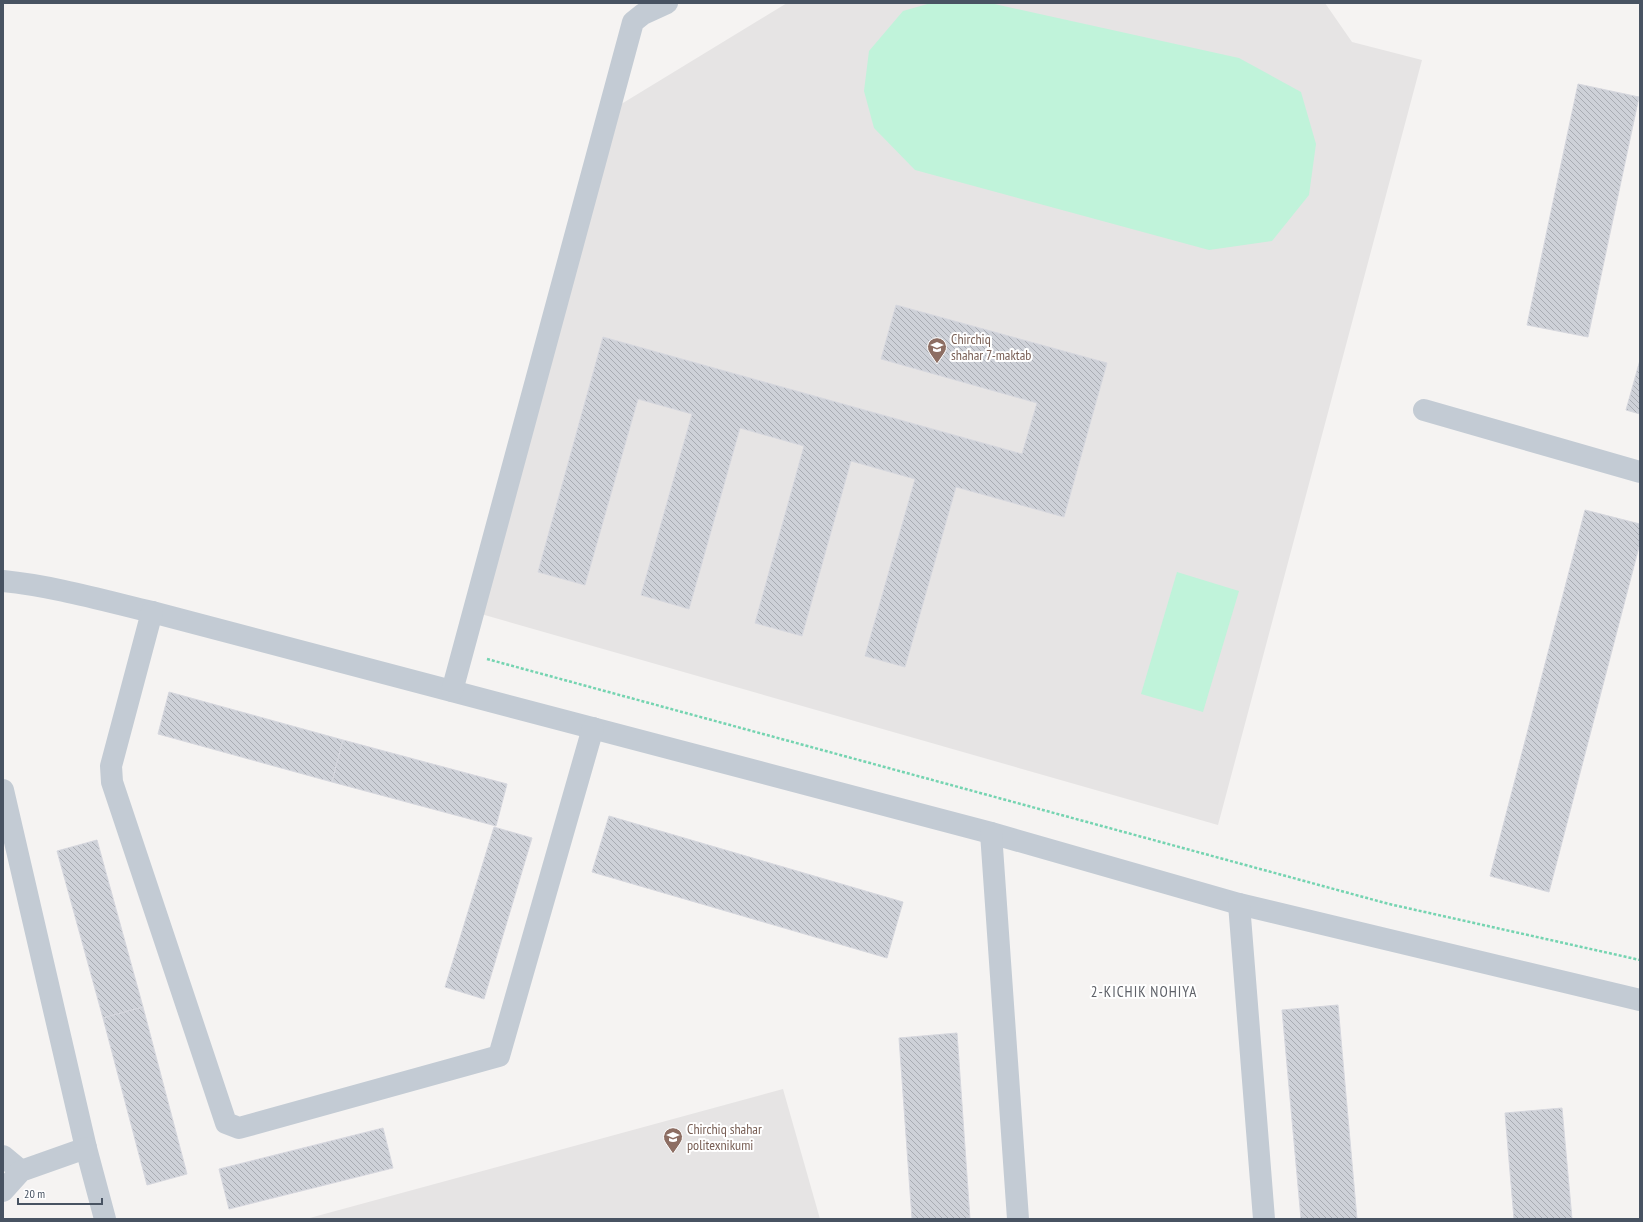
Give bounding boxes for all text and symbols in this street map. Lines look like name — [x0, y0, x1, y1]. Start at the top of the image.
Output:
place label: Chirchiq shahar 7-maktab — [951, 330, 1031, 364]
school or university icon: Chirchiq shahar 7-maktab — [926, 336, 948, 364]
district label: 2-KICHIK NOHIYA — [1091, 982, 1197, 1001]
place label: Chirchiq shahar politexnikumi — [687, 1120, 762, 1154]
school or university icon: Chirchiq shahar politexnikumi — [662, 1126, 684, 1154]
scale bar — [18, 1180, 102, 1206]
text: 20 m — [24, 1186, 45, 1201]

